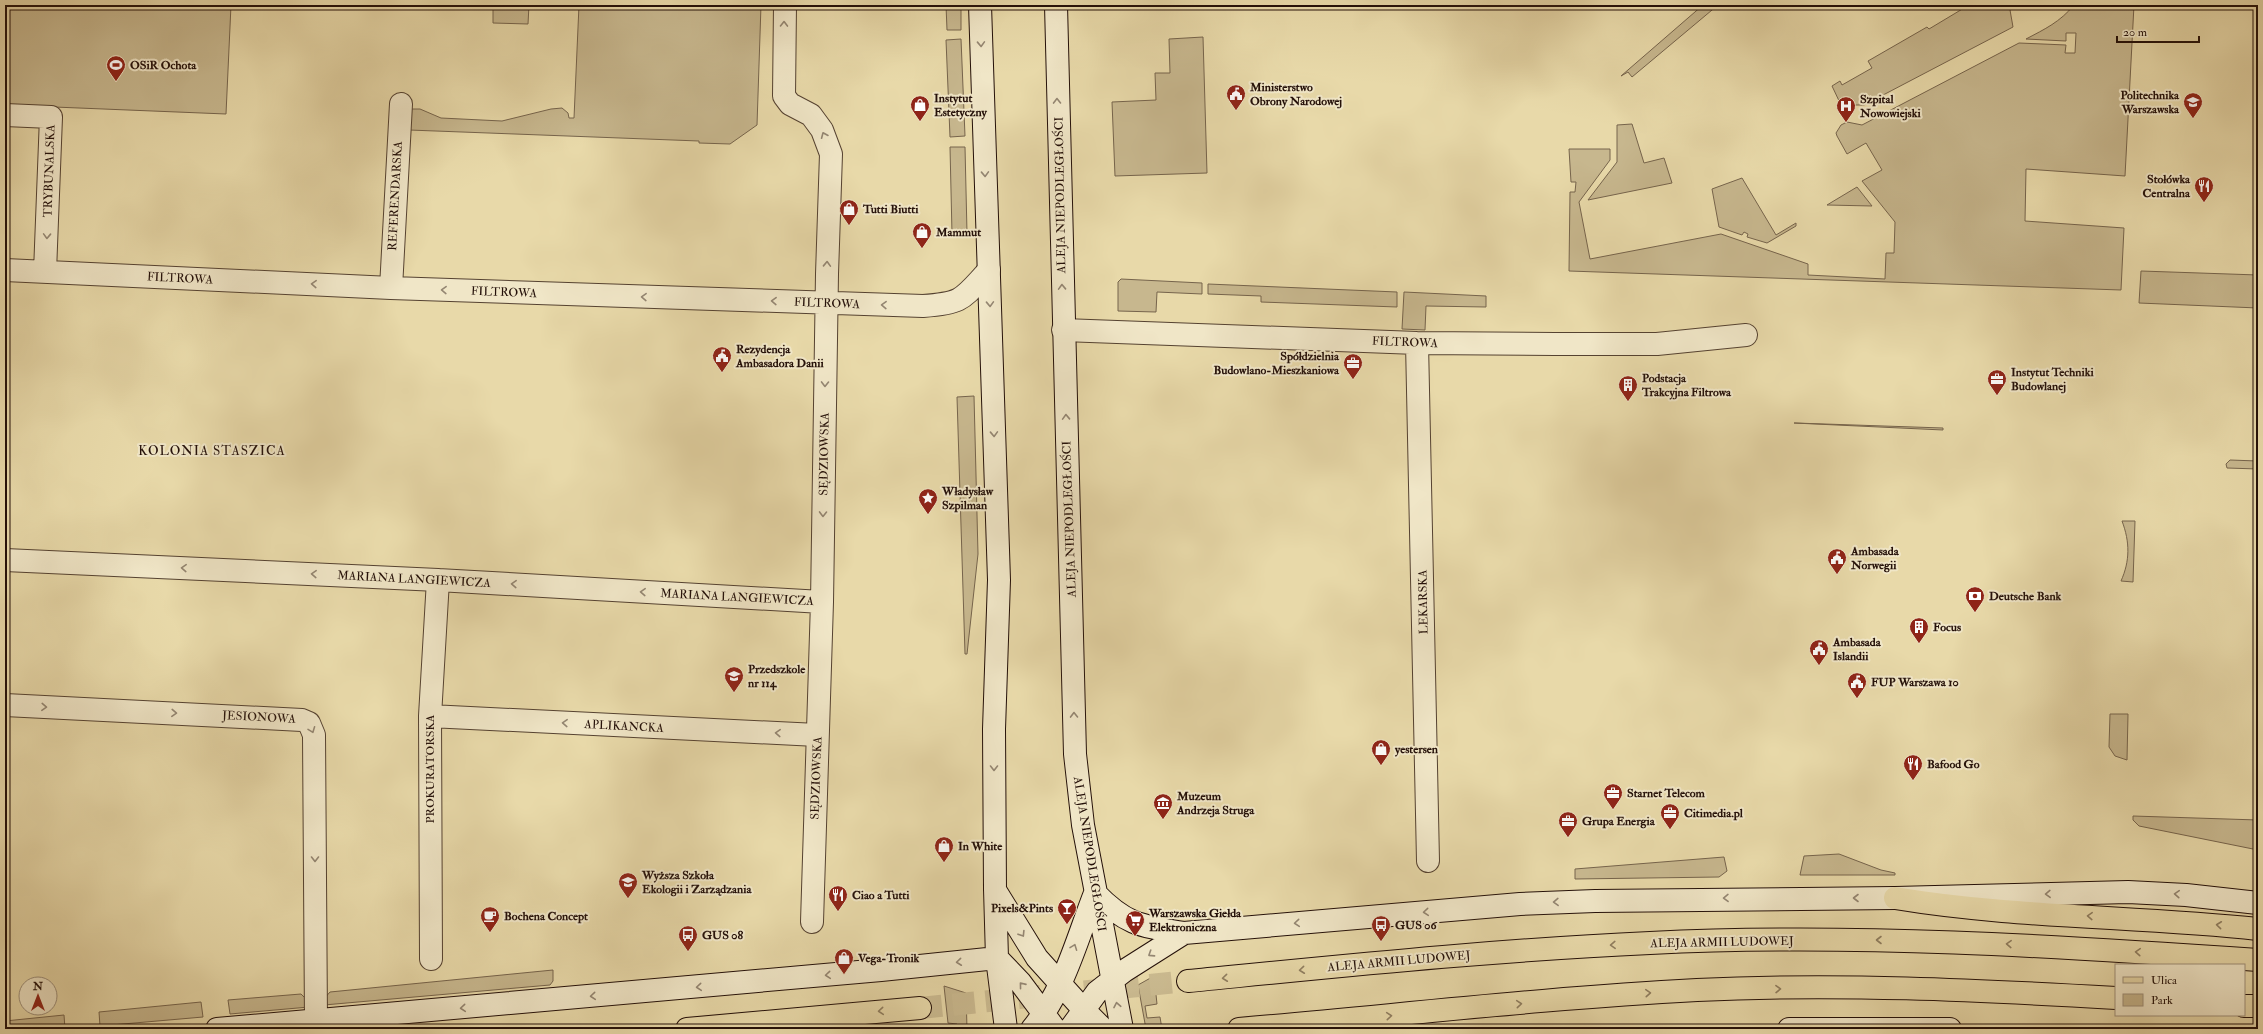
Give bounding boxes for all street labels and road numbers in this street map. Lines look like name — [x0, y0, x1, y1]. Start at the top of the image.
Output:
street label: ALEJA NIEPODLEGŁOŚCI — [1052, 116, 1069, 274]
street label: TRYBUNALSKA — [40, 124, 59, 218]
street label: REFERENDARSKA — [385, 140, 406, 251]
street label: FILTROWA — [147, 269, 214, 288]
street label: FILTROWA — [471, 284, 538, 301]
street label: FILTROWA — [794, 295, 861, 312]
street label: FILTROWA — [1372, 334, 1439, 351]
street label: SĘDZIOWSKA — [816, 412, 833, 496]
street label: ALEJA NIEPODLEGŁOŚCI — [1059, 440, 1080, 599]
street label: MARIANA LANGIEWICZA — [337, 568, 492, 591]
street label: LEKARSKA — [1415, 569, 1432, 634]
street label: MARIANA LANGIEWICZA — [660, 586, 815, 609]
street label: JESIONOWA — [221, 708, 297, 727]
street label: PROKURATORSKA — [423, 714, 438, 823]
street label: APLIKANCKA — [583, 717, 664, 736]
street label: SĘDZIOWSKA — [808, 736, 825, 820]
street label: ALEJA NIEPODLEGŁOŚCI — [1070, 775, 1109, 933]
street label: ALEJA ARMII LUDOWEJ — [1649, 934, 1794, 951]
street label: ALEJA ARMII LUDOWEJ — [1326, 948, 1471, 975]

